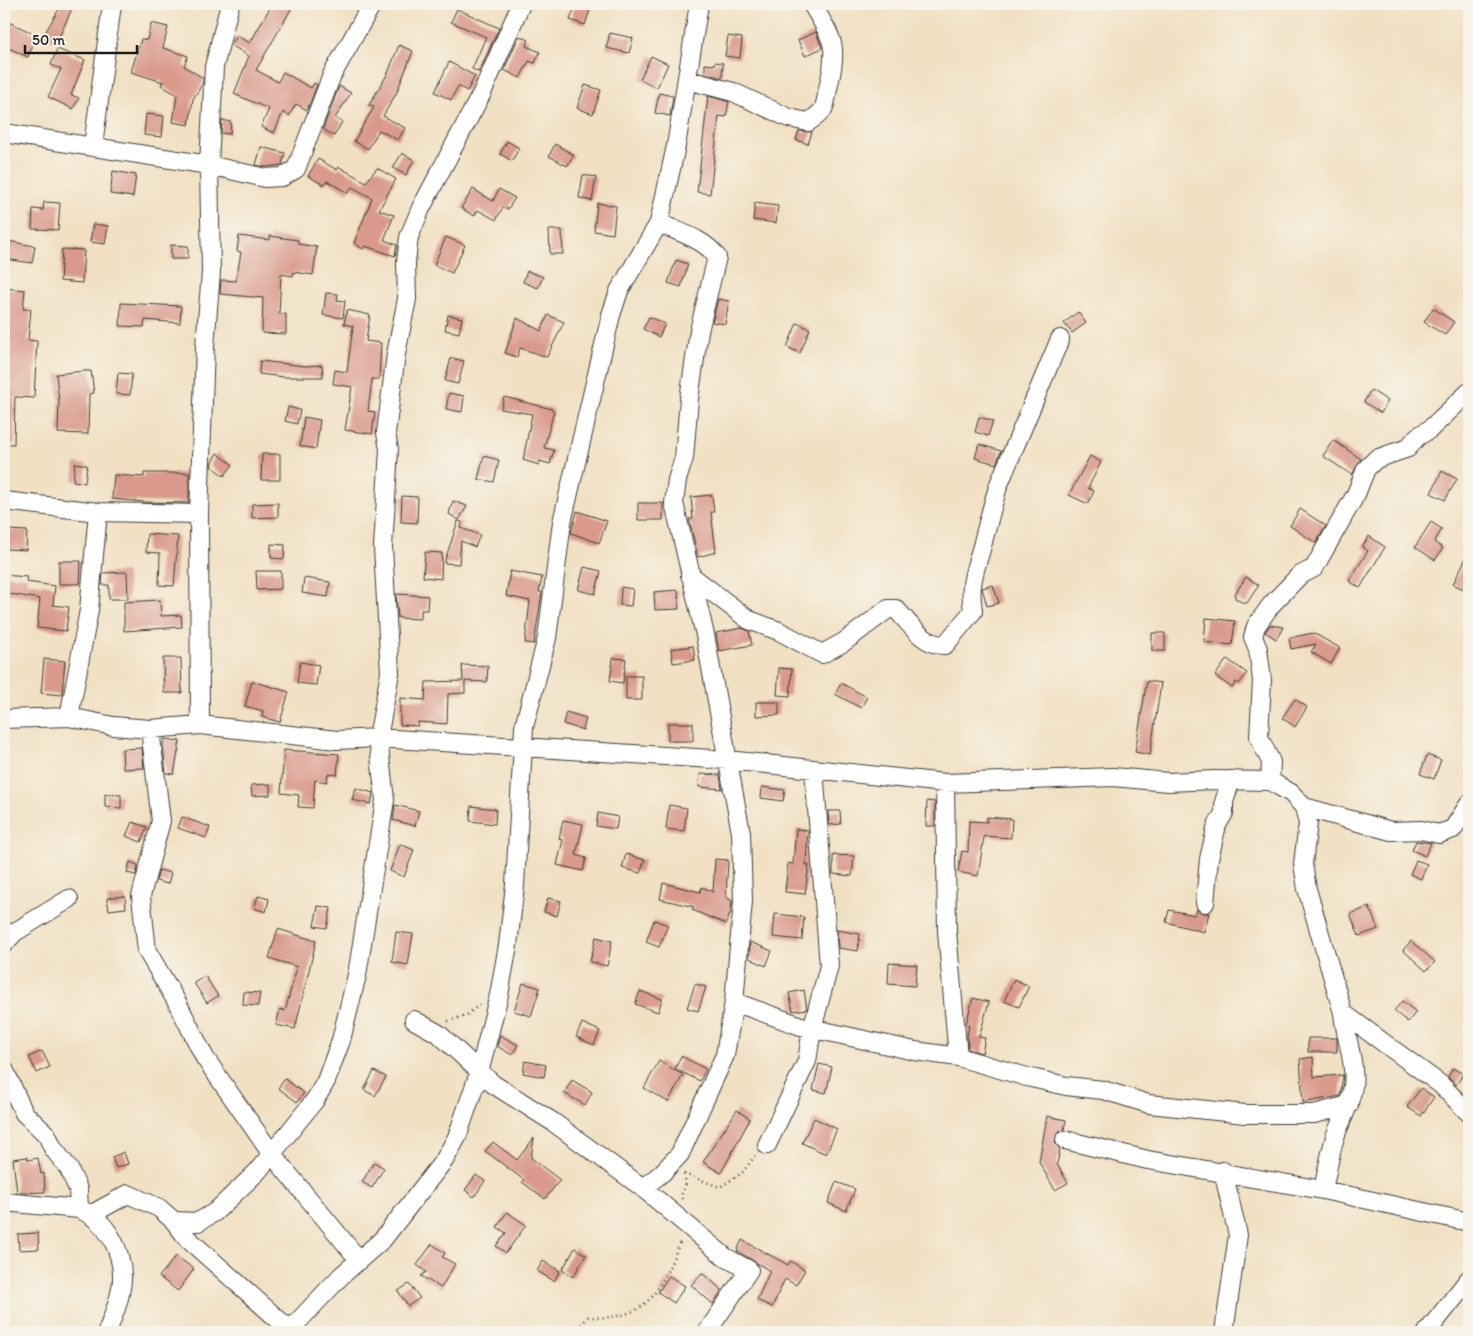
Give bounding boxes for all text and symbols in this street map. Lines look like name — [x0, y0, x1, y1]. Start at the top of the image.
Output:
scale bar — [25, 22, 138, 54]
text: 50 m — [32, 31, 65, 49]

